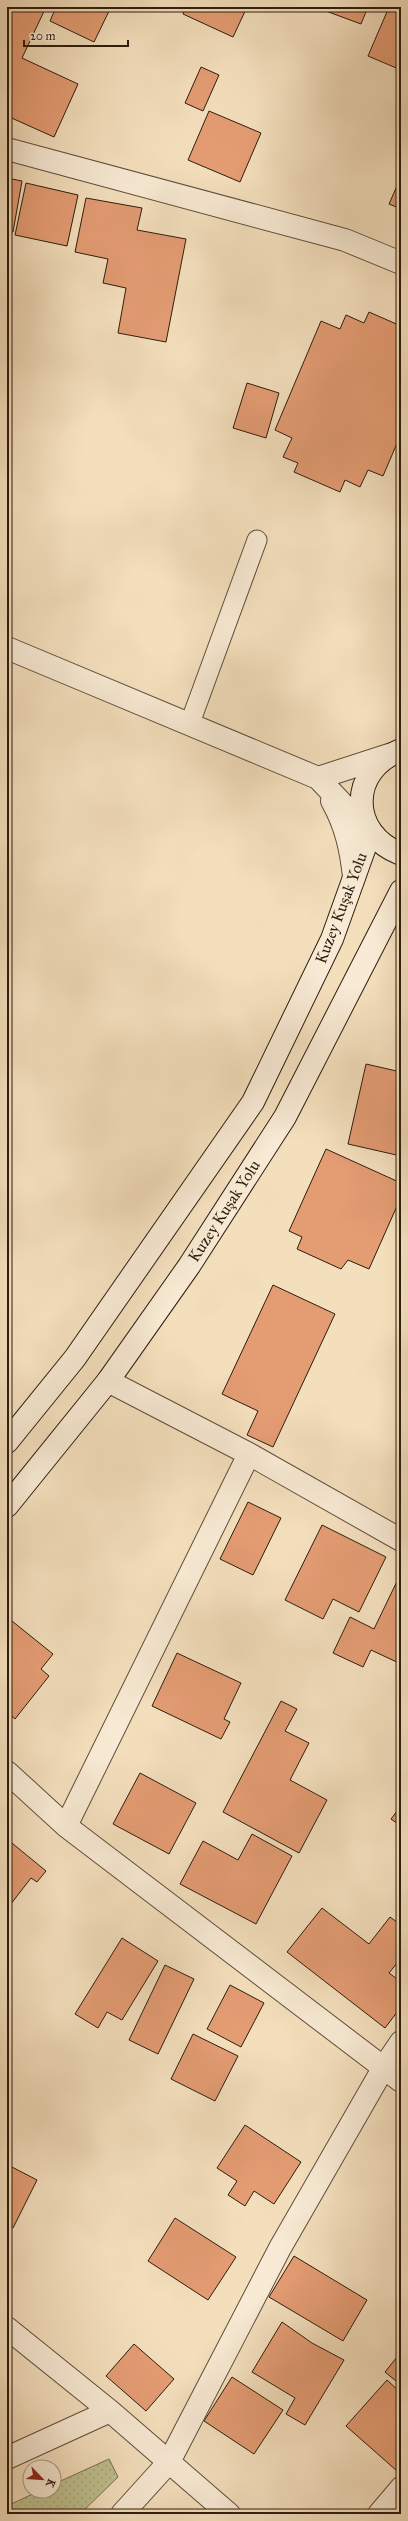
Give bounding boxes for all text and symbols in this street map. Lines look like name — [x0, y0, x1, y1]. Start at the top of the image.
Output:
scale bar — [24, 22, 128, 48]
text: 20 m — [30, 29, 56, 43]
street label: Kuzey Kuşak Yolu — [311, 849, 371, 966]
street label: Kuzey Kuşak Yolu — [184, 1156, 264, 1265]
north arrow — [22, 2459, 62, 2499]
text: K — [43, 2477, 58, 2490]

